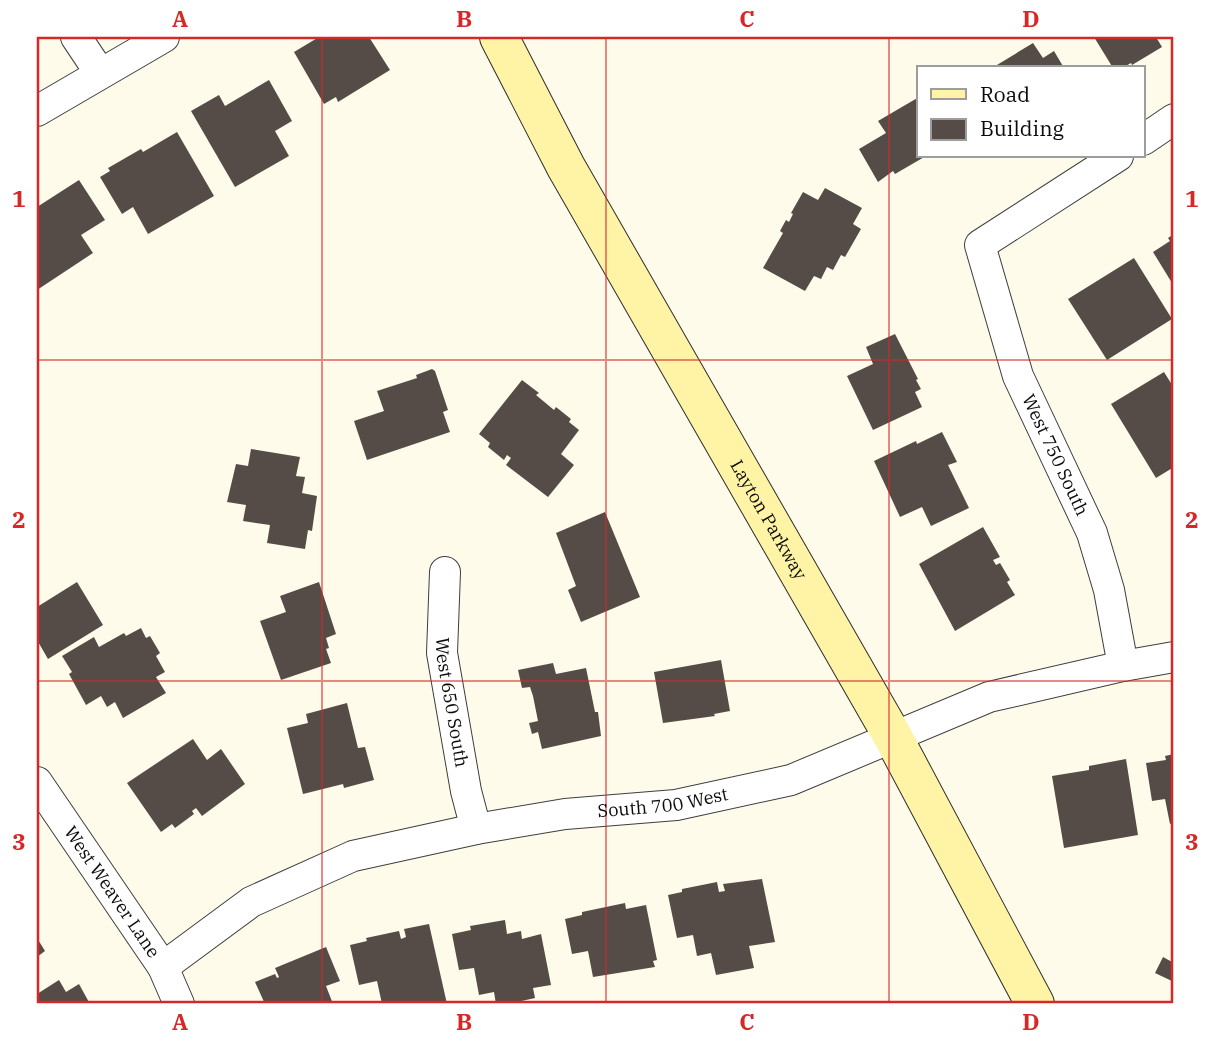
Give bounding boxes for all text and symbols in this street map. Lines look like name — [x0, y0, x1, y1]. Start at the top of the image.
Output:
text: A — [172, 3, 188, 33]
text: B — [456, 3, 472, 33]
text: C — [739, 3, 755, 33]
text: D — [1022, 3, 1040, 33]
legend — [917, 66, 1144, 158]
text: Road — [980, 80, 1030, 108]
text: Building — [980, 114, 1065, 142]
text: 1 — [12, 183, 26, 213]
text: 1 — [1185, 183, 1199, 213]
street label: West 750 South — [1017, 390, 1094, 519]
street label: Layton Parkway — [725, 455, 812, 584]
text: 2 — [12, 504, 26, 534]
text: 2 — [1185, 504, 1199, 534]
street label: West 650 South — [431, 637, 474, 769]
street label: South 700 West — [597, 782, 730, 822]
street label: West Weaver Lane — [59, 821, 165, 962]
text: 3 — [12, 826, 26, 856]
text: 3 — [1185, 826, 1199, 856]
text: A — [172, 1006, 188, 1036]
text: B — [456, 1006, 472, 1036]
text: C — [739, 1006, 755, 1036]
text: D — [1022, 1006, 1040, 1036]

